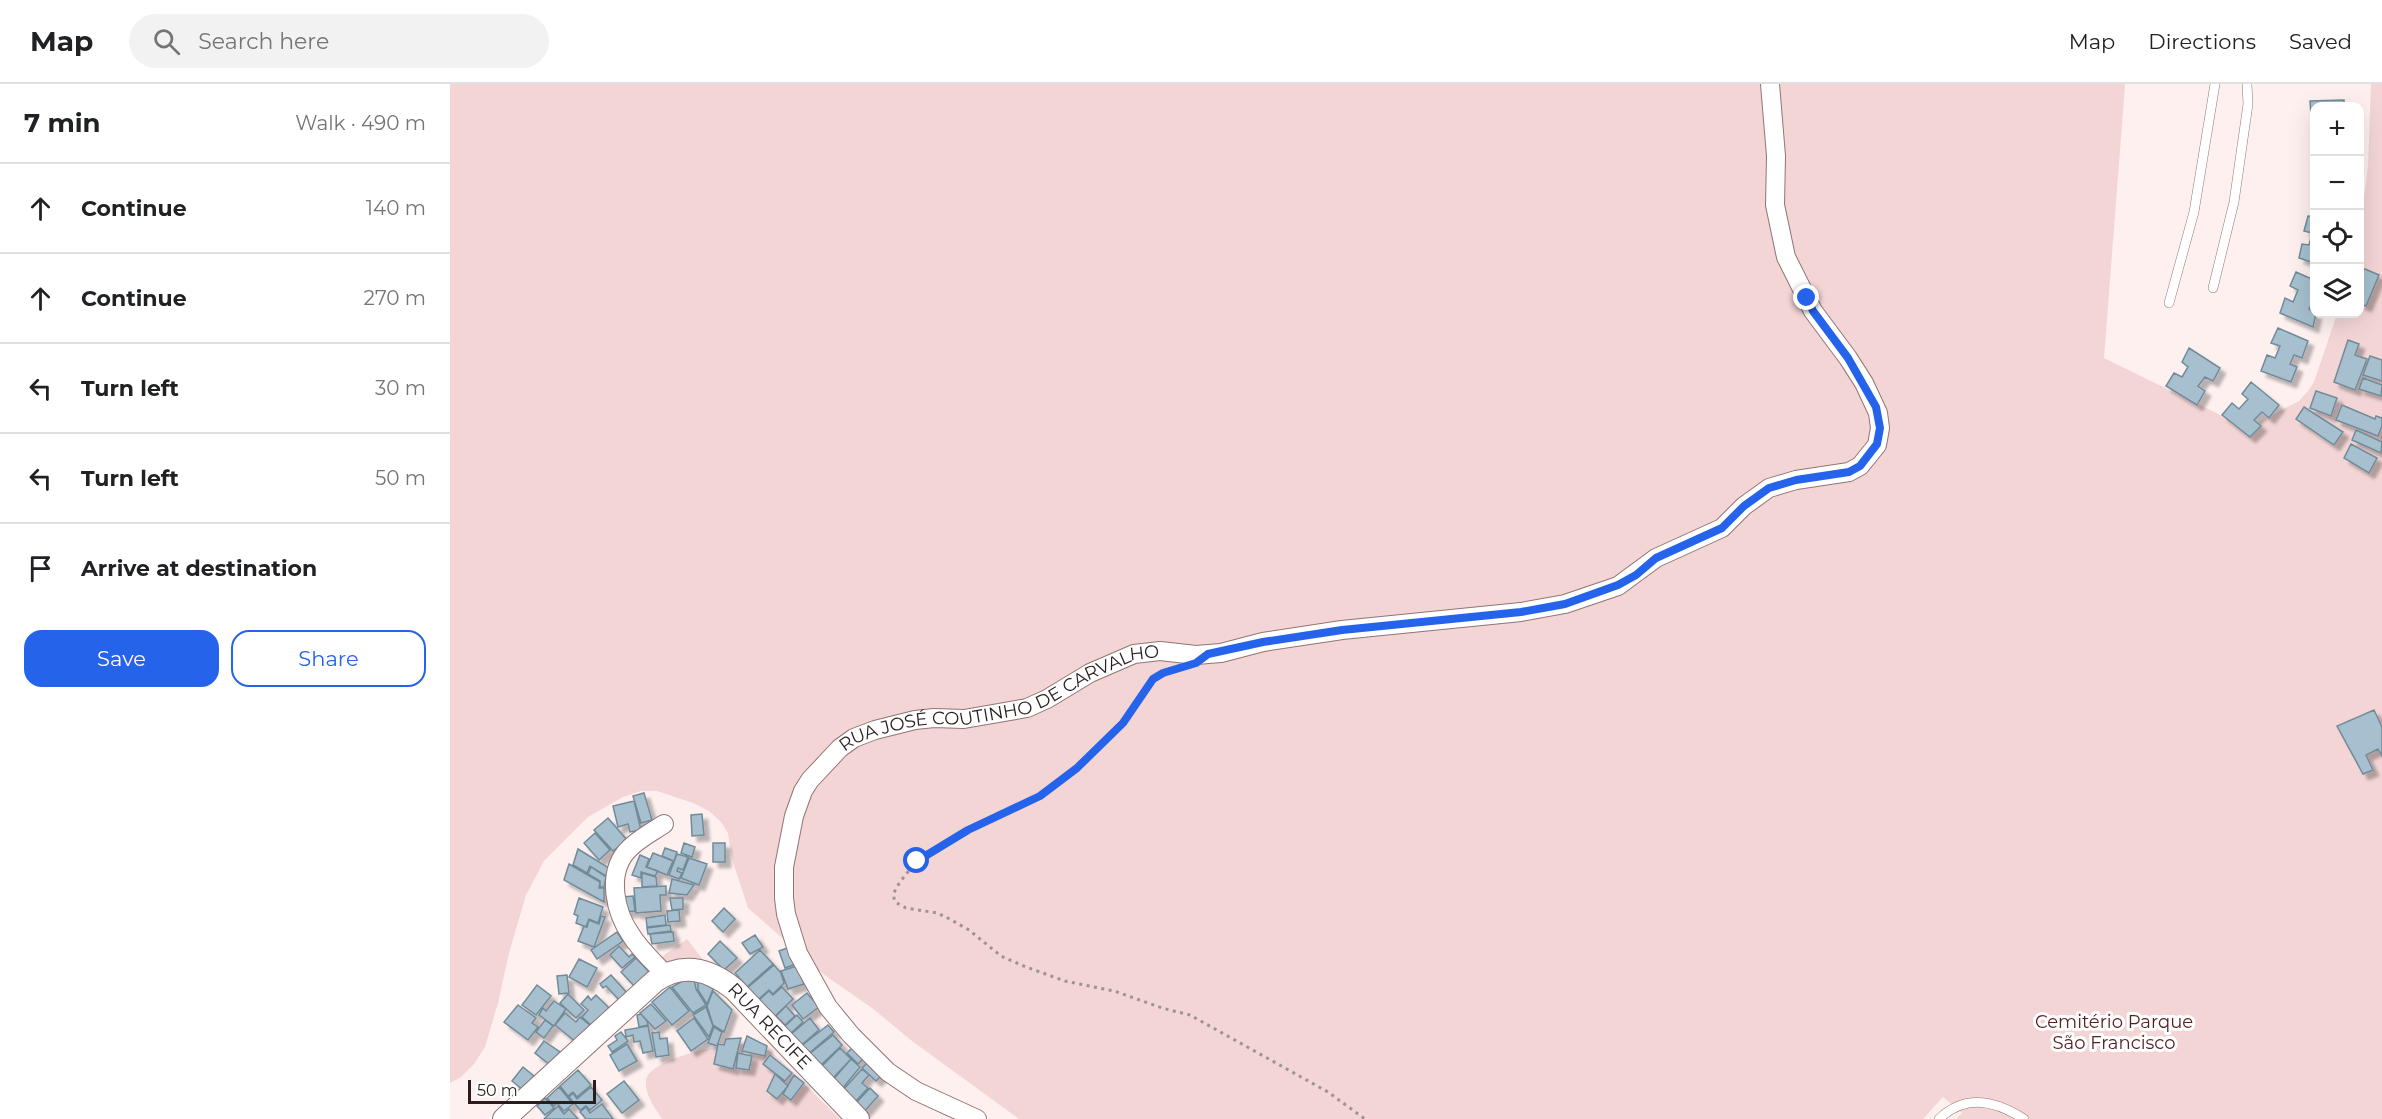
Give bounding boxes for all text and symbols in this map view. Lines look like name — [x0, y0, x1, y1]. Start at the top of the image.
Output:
search box — [129, 14, 549, 68]
text: Map — [30, 24, 93, 58]
icon: search — [150, 25, 183, 58]
text: Search here — [198, 28, 329, 55]
text: Map — [2069, 29, 2115, 54]
text: Directions — [2148, 29, 2256, 54]
text: Saved — [2289, 29, 2352, 54]
map controls — [2310, 102, 2364, 318]
button: + — [2310, 102, 2364, 156]
text: 7 min — [24, 107, 101, 139]
text: Walk · 490 m — [295, 111, 426, 135]
button: − — [2310, 156, 2364, 210]
icon: ahead — [24, 192, 57, 225]
text: Continue — [81, 195, 187, 222]
text: 140 m — [366, 196, 426, 220]
button: locate — [2310, 210, 2364, 264]
button: layers — [2310, 264, 2364, 318]
icon: ahead — [24, 282, 57, 315]
route end — [1793, 284, 1819, 310]
text: Continue — [81, 285, 187, 312]
text: 270 m — [364, 286, 426, 310]
icon: left — [24, 372, 57, 405]
text: Turn left — [81, 375, 179, 402]
text: 30 m — [375, 376, 426, 400]
icon: left — [24, 462, 57, 495]
text: Turn left — [81, 465, 179, 492]
text: 50 m — [375, 466, 426, 490]
icon: arrive — [24, 552, 57, 585]
text: Arrive at destination — [81, 555, 317, 582]
button: Save — [24, 630, 219, 687]
button: Share — [231, 630, 426, 687]
street label: RUA JOSÉ COUTINHO DE CARVALHO — [835, 640, 1160, 756]
route start — [903, 847, 929, 873]
street label: RUA RECIFE — [723, 978, 816, 1074]
park label: Cemitério Parque São Francisco — [2035, 1011, 2193, 1054]
scale bar — [468, 1077, 596, 1104]
text: 50 m — [477, 1081, 518, 1100]

